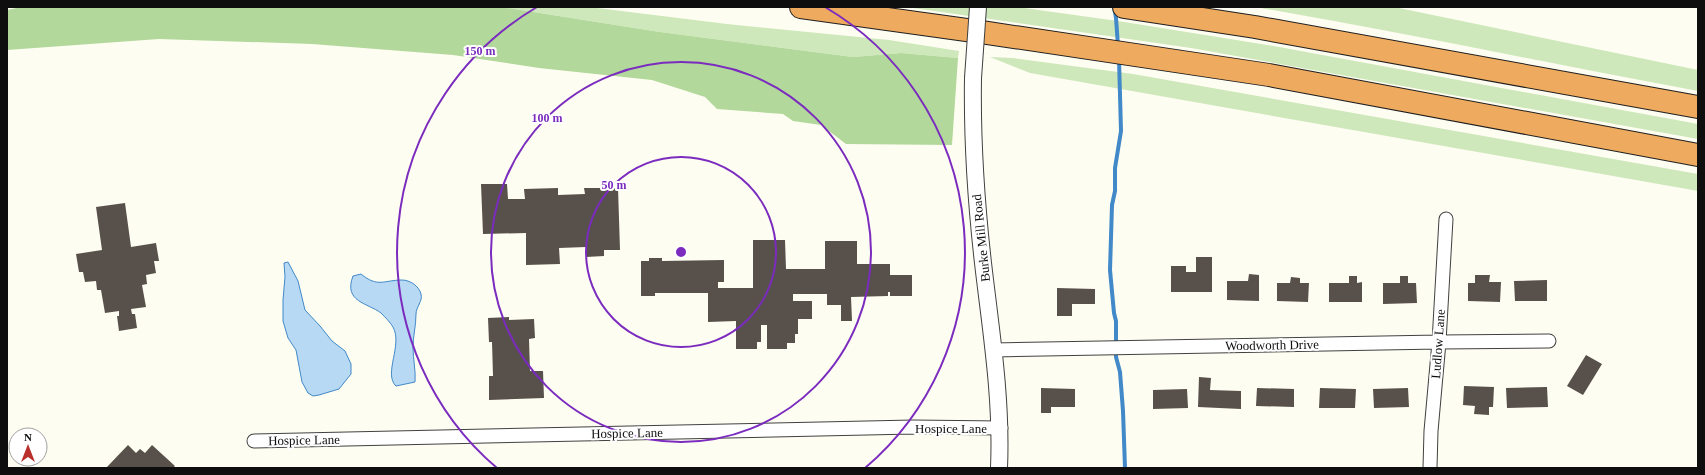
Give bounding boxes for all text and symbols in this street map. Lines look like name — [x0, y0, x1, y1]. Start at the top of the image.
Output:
text: 150 m — [465, 44, 496, 58]
text: 100 m — [532, 111, 563, 125]
text: 50 m — [602, 178, 627, 192]
street label: Burke Mill Road — [969, 193, 993, 283]
centre of rings — [674, 245, 688, 259]
street label: Ludlow Lane — [1428, 308, 1448, 379]
street label: Woodworth Drive — [1225, 337, 1319, 353]
street label: Hospice Lane — [915, 421, 987, 436]
street label: Hospice Lane — [591, 425, 663, 441]
north arrow — [8, 427, 48, 467]
text: N — [24, 431, 32, 443]
street label: Hospice Lane — [268, 432, 340, 448]

